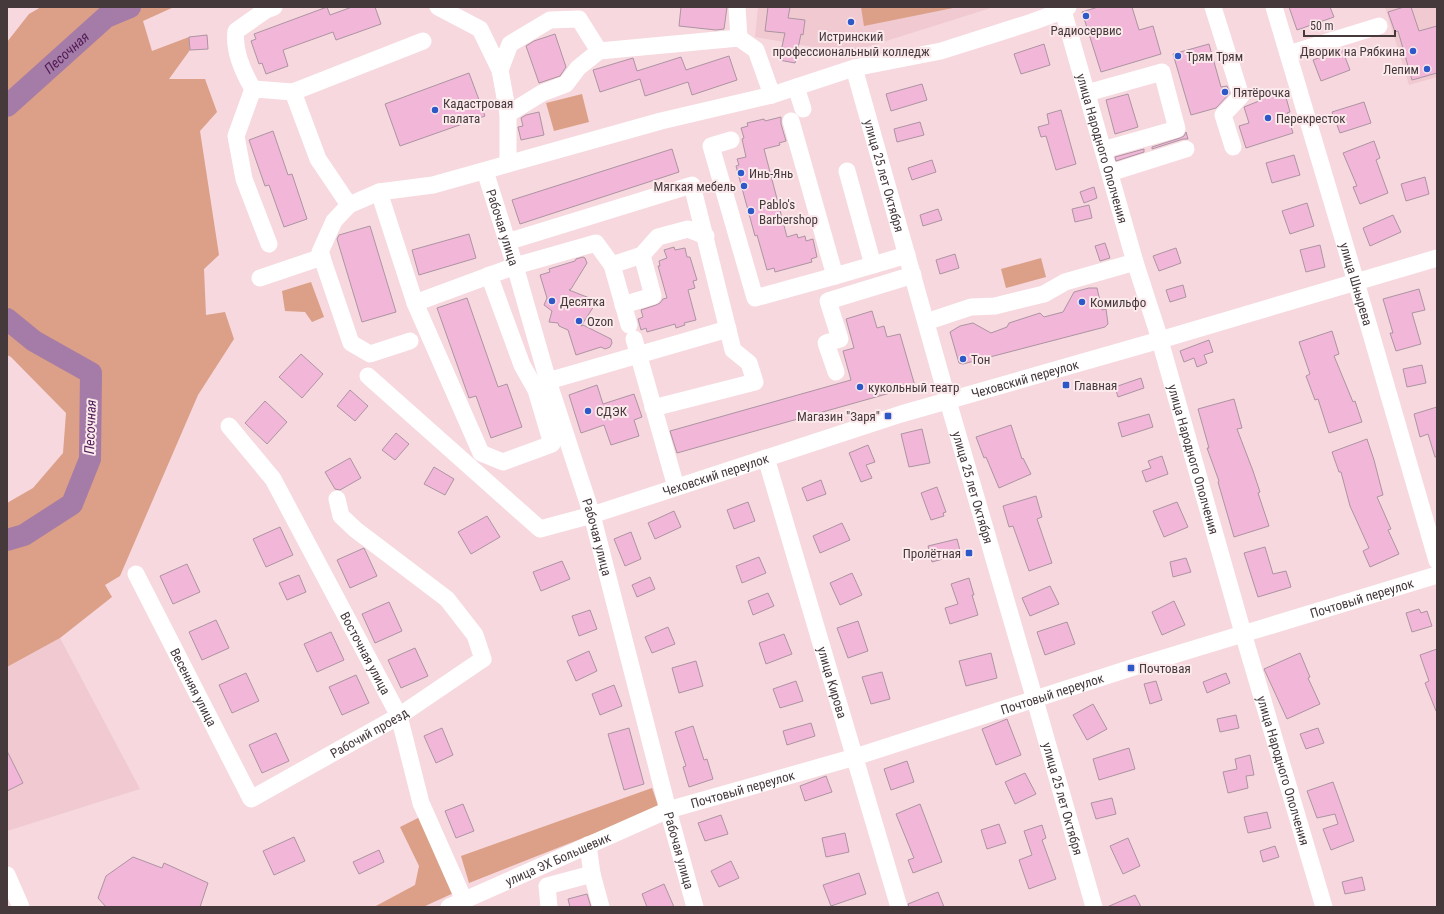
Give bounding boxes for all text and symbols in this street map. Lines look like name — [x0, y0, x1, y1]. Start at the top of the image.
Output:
marker: Радиосервис — [1081, 11, 1091, 21]
scale bar — [1304, 12, 1395, 38]
marker: Истринский профессиональный колледж — [846, 17, 856, 27]
text: 50 m — [1310, 19, 1334, 33]
place label: Радиосервис — [1050, 23, 1122, 38]
water label: Песочная — [41, 28, 92, 77]
place label: Истринский профессиональный колледж — [772, 29, 930, 59]
place label: Дворик на Рябкина — [1300, 44, 1405, 59]
marker: Дворик на Рябкина — [1408, 46, 1418, 56]
place label: Трям Трям — [1186, 49, 1243, 64]
marker: Трям Трям — [1173, 51, 1183, 61]
place label: Лепим — [1383, 62, 1419, 77]
marker: Лепим — [1422, 64, 1432, 74]
street label: улица Народного Ополчения — [1073, 72, 1131, 225]
place label: Пятёрочка — [1233, 85, 1290, 100]
marker: Пятёрочка — [1220, 87, 1230, 97]
place label: Кадастровая палата — [443, 96, 513, 126]
marker: Кадастровая палата — [430, 105, 440, 115]
place label: Перекресток — [1276, 111, 1346, 126]
marker: Перекресток — [1263, 113, 1273, 123]
street label: улица 25 лет Октября — [861, 118, 907, 234]
place label: Инь-Янь — [749, 166, 793, 181]
marker: Инь-Янь — [736, 168, 746, 178]
place label: Мягкая мебель — [654, 179, 736, 194]
marker: Мягкая мебель — [739, 181, 749, 191]
street label: Рабочая улица — [483, 187, 521, 268]
place label: Pablo's Barbershop — [759, 197, 818, 227]
marker: Pablo's Barbershop — [746, 206, 756, 216]
street label: улица Шнырева — [1337, 241, 1375, 327]
place label: Десятка — [560, 294, 605, 309]
place label: Комильфо — [1090, 295, 1146, 310]
marker: Десятка — [547, 296, 557, 306]
marker: Комильфо — [1077, 297, 1087, 307]
place label: Ozon — [587, 314, 613, 329]
marker: Ozon — [574, 316, 584, 326]
place label: Тон — [971, 352, 990, 367]
marker: Тон — [958, 354, 968, 364]
street label: Чеховский переулок — [970, 356, 1081, 402]
place label: Главная — [1074, 378, 1117, 393]
place label: кукольный театр — [868, 380, 959, 395]
marker: Главная — [1061, 380, 1071, 390]
marker: кукольный театр — [855, 382, 865, 392]
street label: улица Народного Ополчения — [1165, 383, 1222, 536]
water label: Песочная — [81, 399, 99, 454]
place label: СДЭК — [596, 404, 628, 419]
marker: СДЭК — [583, 406, 593, 416]
place label: Магазин "Заря" — [797, 409, 880, 424]
marker: Магазин "Заря" — [883, 411, 893, 421]
street label: улица 25 лет Октября — [949, 430, 996, 545]
street label: Чеховский переулок — [661, 451, 771, 499]
street label: Рабочая улица — [579, 497, 614, 577]
place label: Пролётная — [903, 546, 961, 561]
marker: Пролётная — [964, 548, 974, 558]
street label: Почтовый переулок — [1308, 575, 1416, 621]
street label: Восточная улица — [337, 609, 393, 697]
street label: улица Кирова — [814, 645, 850, 720]
street label: Весенняя улица — [167, 646, 220, 729]
place label: Почтовая — [1139, 661, 1191, 676]
marker: Почтовая — [1126, 663, 1136, 673]
street label: Почтовый переулок — [999, 670, 1106, 718]
street label: улица Народного Ополчения — [1254, 694, 1312, 847]
street label: Рабочий проезд — [328, 705, 411, 761]
street label: улица 25 лет Октября — [1039, 741, 1086, 857]
street label: Почтовый переулок — [689, 767, 797, 811]
street label: Рабочая улица — [661, 810, 697, 891]
street label: улица ЭХ Большевик — [503, 829, 614, 889]

